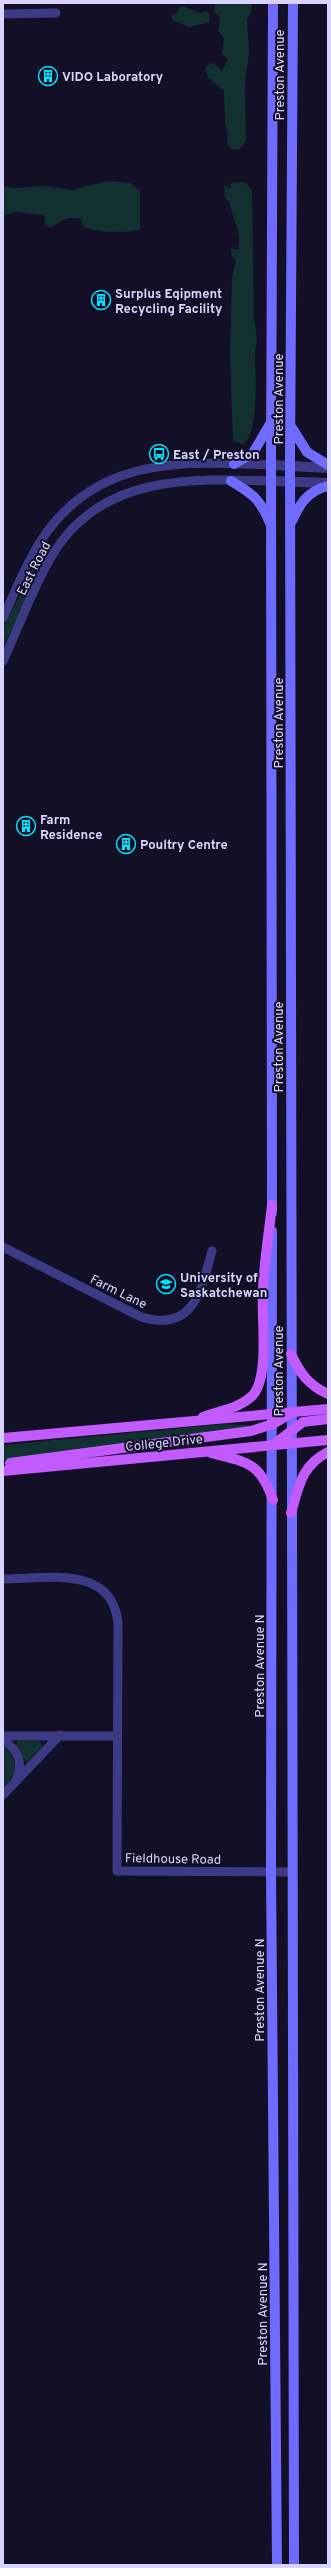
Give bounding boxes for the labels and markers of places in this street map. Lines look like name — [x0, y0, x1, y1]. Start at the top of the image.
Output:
building icon: VIDO Laboratory — [37, 65, 59, 87]
place label: VIDO Laboratory — [62, 70, 164, 86]
place label: Surplus Eqipment Recycling Facility — [115, 287, 223, 318]
building icon: Surplus Eqipment Recycling Facility — [90, 289, 112, 311]
bus stop icon: East / Preston — [148, 443, 170, 465]
place label: East / Preston — [173, 448, 260, 464]
place label: Farm Residence — [40, 813, 103, 844]
building icon: Farm Residence — [15, 815, 37, 837]
building icon: Poultry Centre — [115, 833, 137, 855]
place label: Poultry Centre — [140, 838, 228, 854]
place label: University of Saskatchewan — [180, 1271, 267, 1302]
school or university icon: University of Saskatchewan — [155, 1273, 177, 1295]

